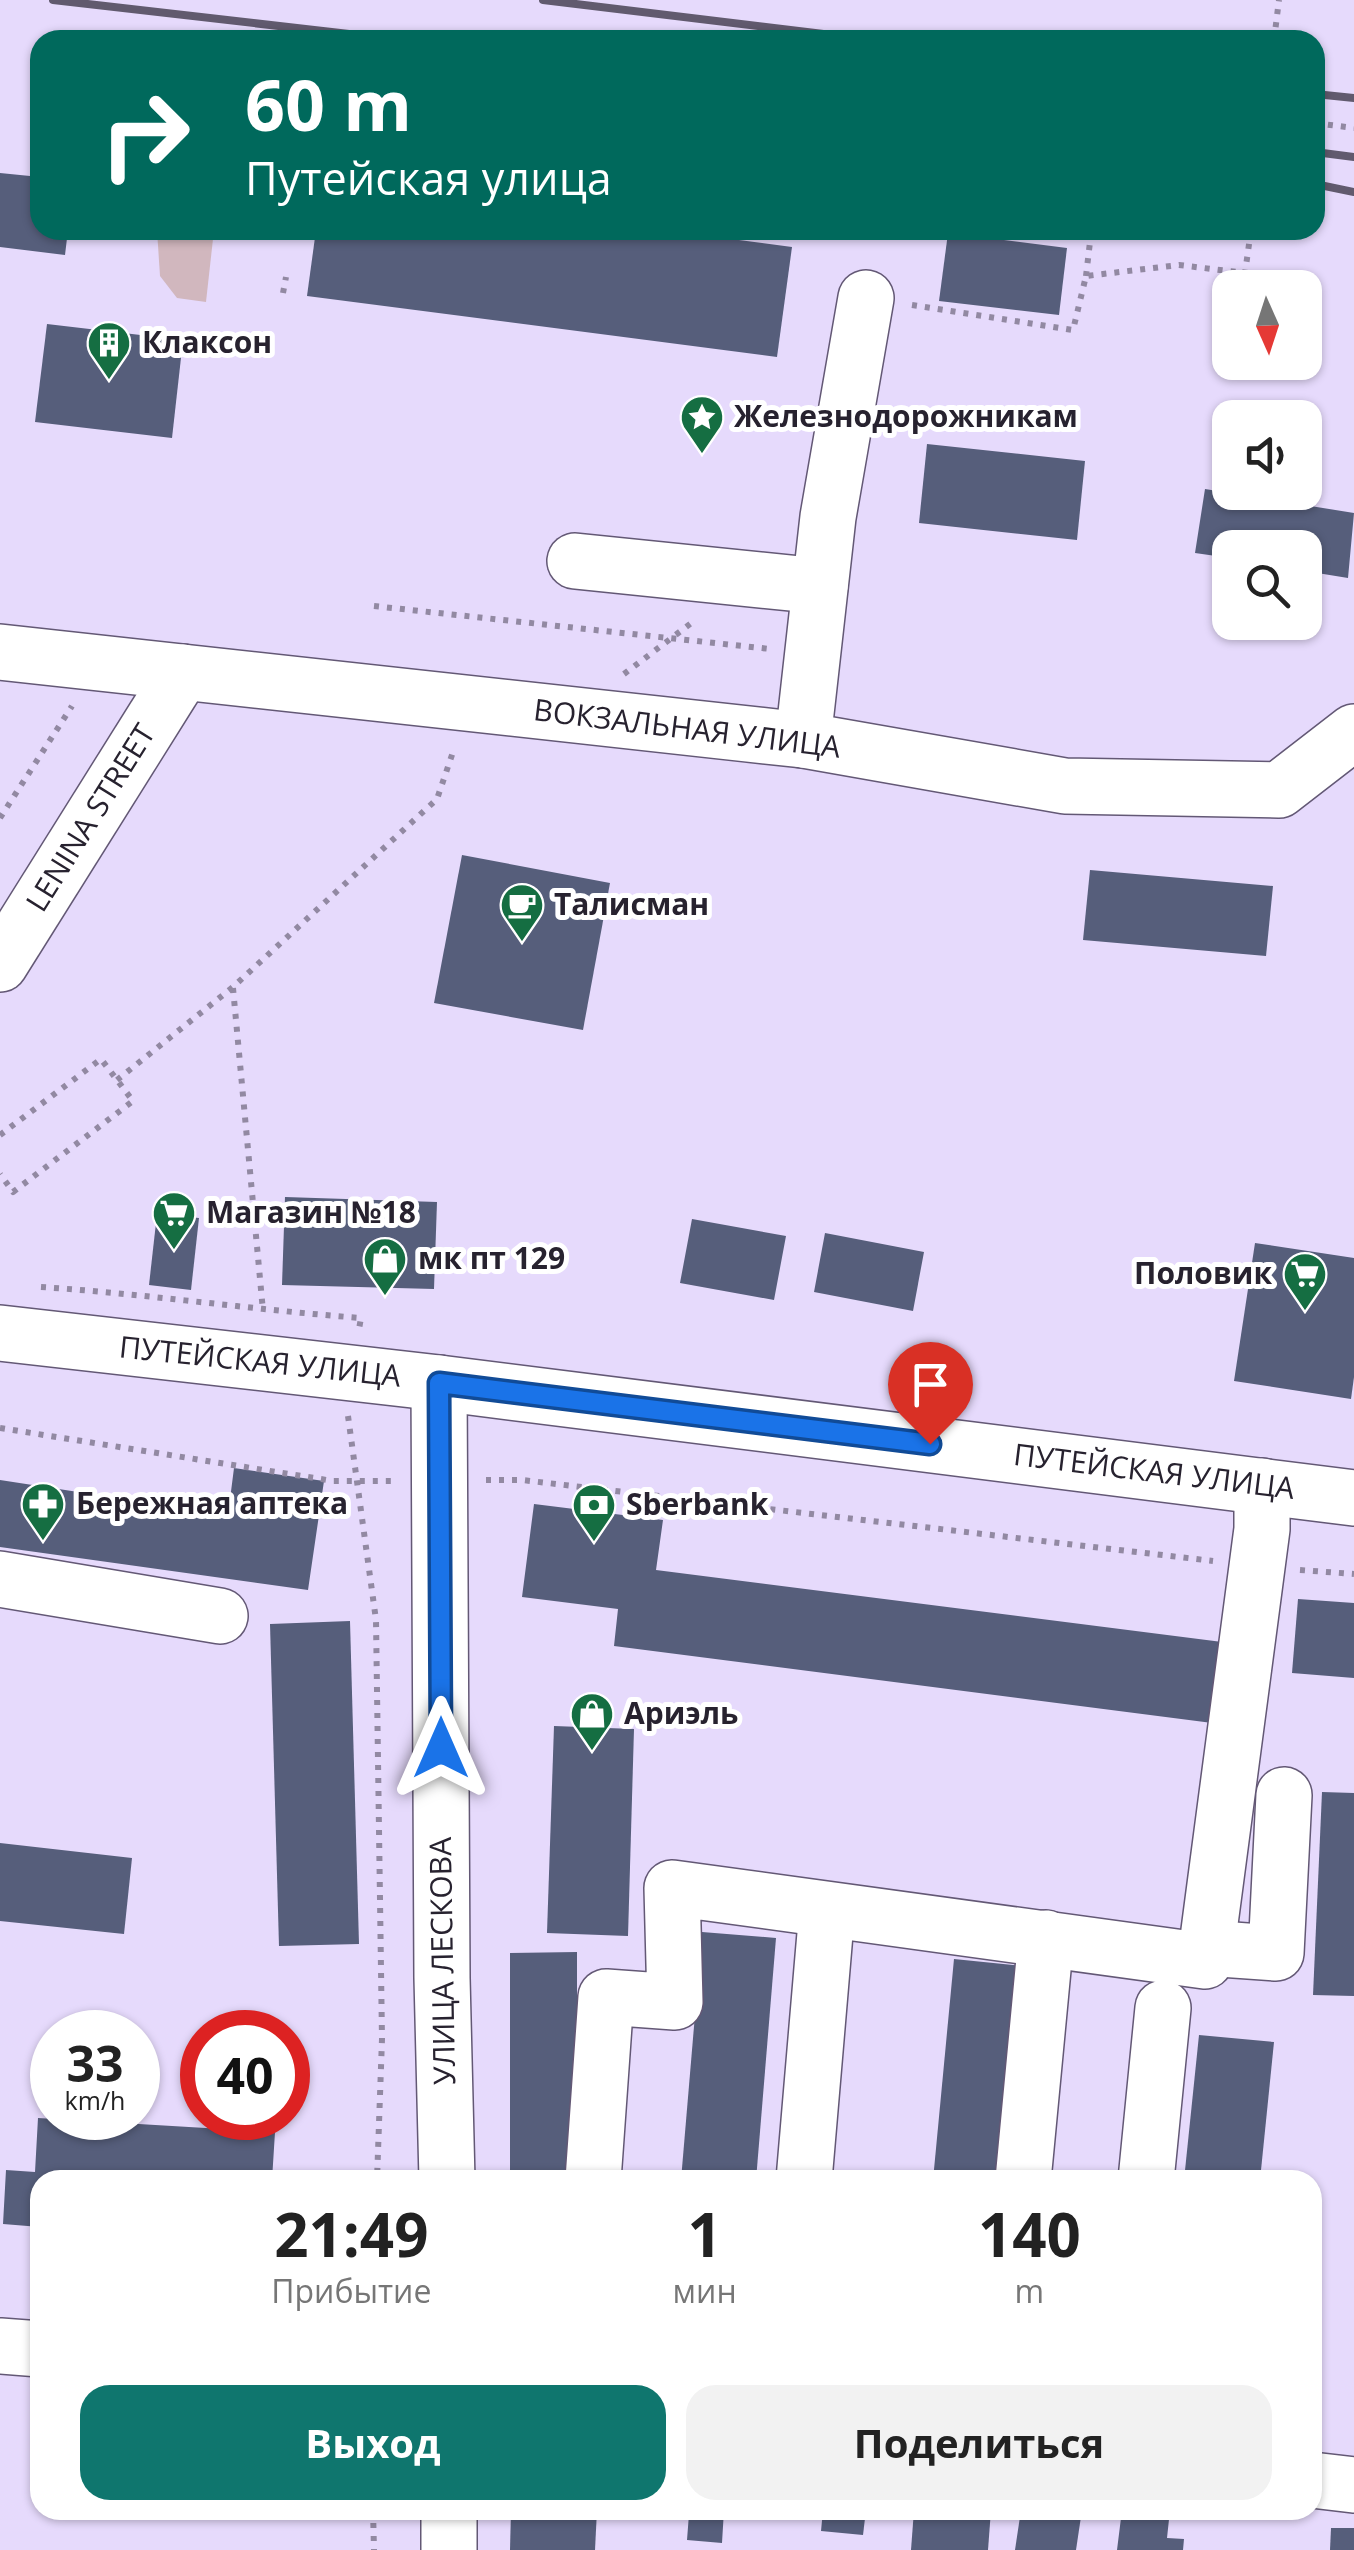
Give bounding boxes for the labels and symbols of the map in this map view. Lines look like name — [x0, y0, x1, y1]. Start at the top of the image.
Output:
north arrow — [1212, 270, 1322, 380]
building icon: Клаксон — [86, 320, 132, 381]
place label: Клаксон — [142, 321, 272, 362]
place icon: Железнодорожникам — [679, 394, 725, 455]
place label: Железнодорожникам — [734, 395, 1078, 436]
street label: ВОКЗАЛЬНАЯ УЛИЦА — [531, 688, 843, 767]
street label: LENINA STREET — [16, 715, 164, 919]
cafe icon: Талисман — [499, 882, 545, 943]
place label: Талисман — [554, 883, 709, 924]
supermarket icon: Магазин №18 — [151, 1190, 197, 1251]
place label: Магазин №18 — [206, 1191, 416, 1232]
shop icon: мк пт 129 — [362, 1236, 408, 1297]
place label: мк пт 129 — [418, 1237, 565, 1278]
supermarket icon: Половик — [1282, 1251, 1328, 1312]
place label: Половик — [1134, 1252, 1272, 1293]
street label: ПУТЕЙСКАЯ УЛИЦА — [117, 1325, 403, 1396]
pin — [888, 1342, 973, 1445]
street label: ПУТЕЙСКАЯ УЛИЦА — [1011, 1433, 1297, 1508]
pharmacy icon: Бережная аптека — [20, 1481, 66, 1542]
place label: Бережная аптека — [76, 1482, 348, 1523]
bank icon: Sberbank — [571, 1482, 617, 1543]
place label: Sberbank — [626, 1483, 769, 1524]
shop icon: Ариэль — [569, 1691, 615, 1752]
place label: Ариэль — [624, 1692, 738, 1733]
position arrow — [389, 1696, 493, 1800]
street label: УЛИЦА ЛЕСКОВА — [419, 1837, 464, 2085]
speed limit sign: 40 — [180, 2010, 310, 2140]

